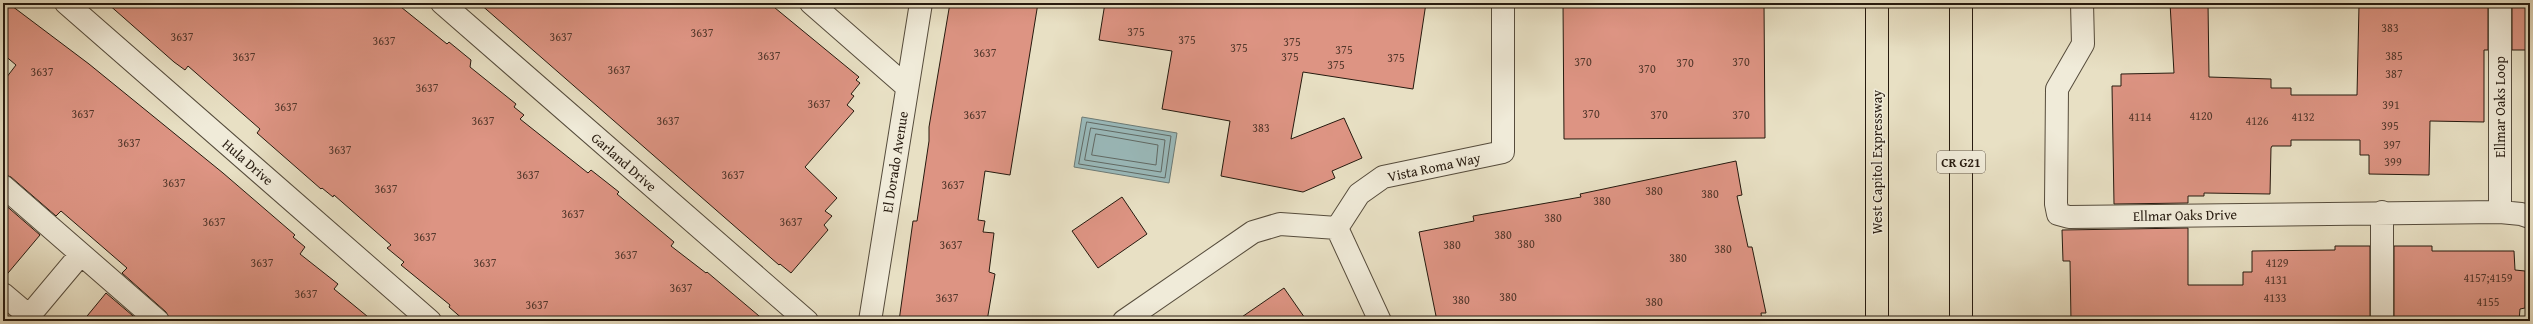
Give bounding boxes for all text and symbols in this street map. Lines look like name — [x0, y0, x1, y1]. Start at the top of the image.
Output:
house number: 383 — [2381, 19, 2399, 36]
house number: 375 — [1127, 23, 1145, 40]
house number: 3637 — [690, 24, 714, 41]
house number: 3637 — [170, 28, 194, 45]
house number: 3637 — [549, 28, 573, 45]
house number: 375 — [1178, 31, 1196, 48]
house number: 3637 — [372, 32, 396, 49]
house number: 375 — [1283, 33, 1301, 50]
house number: 375 — [1230, 39, 1248, 56]
house number: 375 — [1335, 41, 1353, 58]
house number: 3637 — [973, 44, 997, 61]
house number: 3637 — [757, 47, 781, 64]
house number: 385 — [2385, 47, 2403, 64]
house number: 3637 — [232, 48, 256, 65]
house number: 375 — [1281, 48, 1299, 65]
house number: 375 — [1387, 49, 1405, 66]
house number: 370 — [1574, 53, 1592, 70]
house number: 370 — [1732, 53, 1750, 70]
house number: 370 — [1676, 54, 1694, 71]
house number: 375 — [1327, 56, 1345, 73]
street label: Ellmar Oaks Loop — [2490, 56, 2510, 158]
house number: 370 — [1638, 60, 1656, 77]
house number: 3637 — [607, 61, 631, 78]
house number: 3637 — [30, 63, 54, 80]
house number: 387 — [2385, 65, 2403, 82]
house number: 3637 — [415, 79, 439, 96]
street label: West Capitol Expressway — [1867, 90, 1887, 234]
house number: 3637 — [807, 95, 831, 112]
house number: 391 — [2382, 96, 2400, 113]
house number: 3637 — [274, 98, 298, 115]
house number: 3637 — [71, 105, 95, 122]
house number: 370 — [1582, 105, 1600, 122]
house number: 3637 — [963, 106, 987, 123]
house number: 370 — [1650, 106, 1668, 123]
house number: 370 — [1732, 106, 1750, 123]
house number: 4120 — [2189, 107, 2213, 124]
house number: 4114 — [2128, 108, 2152, 125]
house number: 4132 — [2291, 108, 2315, 125]
street label: El Dorado Avenue — [877, 109, 913, 214]
house number: 3637 — [471, 112, 495, 129]
house number: 3637 — [656, 112, 680, 129]
house number: 4126 — [2245, 112, 2269, 129]
house number: 395 — [2381, 117, 2399, 134]
house number: 383 — [1252, 119, 1270, 136]
street label: Garland Drive — [587, 128, 661, 196]
house number: 3637 — [117, 134, 141, 151]
street label: Hula Drive — [218, 134, 278, 190]
house number: 397 — [2383, 136, 2401, 153]
house number: 3637 — [328, 141, 352, 158]
street label: Vista Roma Way — [1386, 147, 1482, 187]
road number: CR G21 — [1937, 151, 1985, 173]
house number: 399 — [2384, 153, 2402, 170]
house number: 3637 — [516, 166, 540, 183]
house number: 3637 — [721, 166, 745, 183]
house number: 3637 — [162, 174, 186, 191]
house number: 3637 — [941, 176, 965, 193]
house number: 3637 — [374, 180, 398, 197]
house number: 380 — [1645, 182, 1663, 199]
house number: 380 — [1701, 185, 1719, 202]
house number: 380 — [1593, 192, 1611, 209]
street label: Ellmar Oaks Drive — [2133, 204, 2238, 226]
house number: 3637 — [561, 205, 585, 222]
house number: 380 — [1544, 209, 1562, 226]
house number: 3637 — [202, 213, 226, 230]
house number: 3637 — [779, 213, 803, 230]
house number: 380 — [1494, 226, 1512, 243]
house number: 3637 — [413, 228, 437, 245]
house number: 380 — [1517, 235, 1535, 252]
house number: 3637 — [939, 236, 963, 253]
house number: 380 — [1443, 236, 1461, 253]
house number: 380 — [1714, 240, 1732, 257]
house number: 3637 — [614, 246, 638, 263]
house number: 380 — [1669, 249, 1687, 266]
house number: 3637 — [250, 254, 274, 271]
house number: 3637 — [473, 254, 497, 271]
house number: 4129 — [2265, 254, 2289, 271]
house number: 4157;4159 — [2463, 269, 2513, 286]
house number: 4131 — [2264, 271, 2288, 288]
house number: 3637 — [669, 279, 693, 296]
house number: 3637 — [294, 285, 318, 302]
house number: 380 — [1499, 288, 1517, 305]
house number: 3637 — [935, 289, 959, 306]
house number: 4133 — [2263, 289, 2287, 306]
house number: 380 — [1452, 291, 1470, 308]
house number: 380 — [1645, 293, 1663, 310]
house number: 4155 — [2476, 293, 2500, 310]
house number: 3637 — [525, 296, 549, 313]

